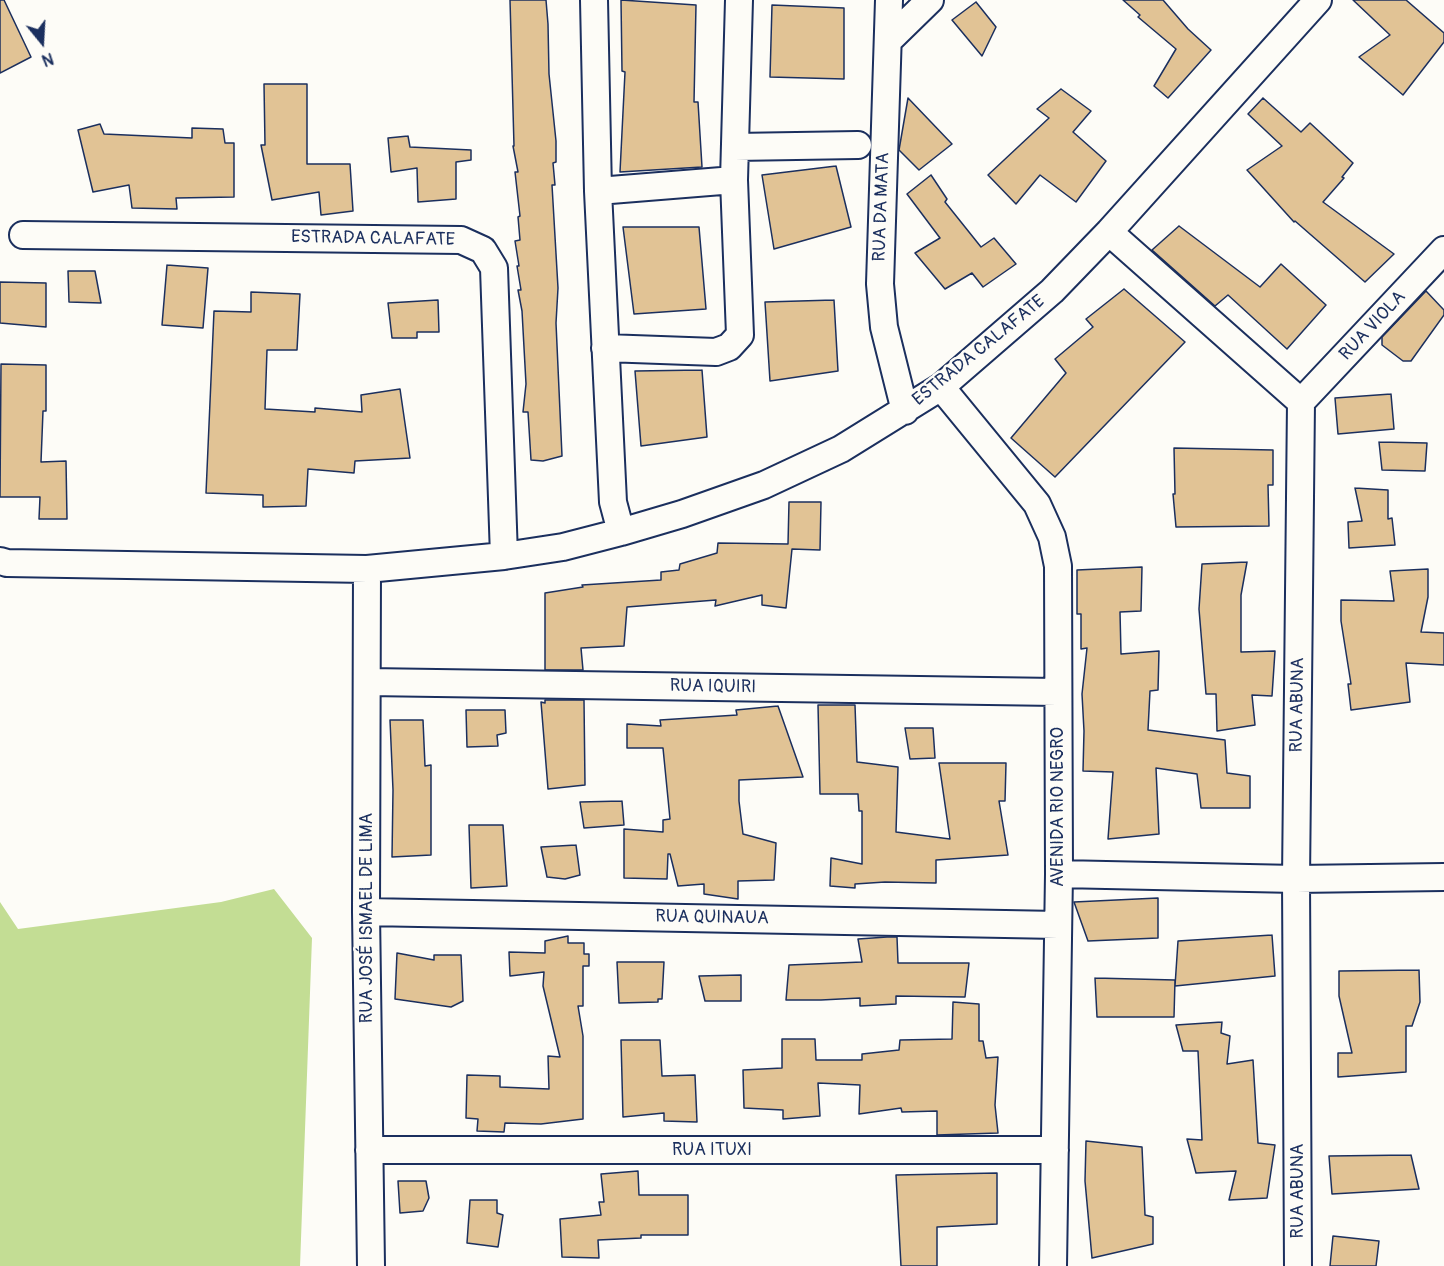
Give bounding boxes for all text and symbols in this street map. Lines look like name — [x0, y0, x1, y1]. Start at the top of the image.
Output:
north arrow — [12, 12, 72, 72]
text: N — [39, 48, 56, 70]
street label: RUA DA MATA — [869, 152, 895, 262]
street label: ESTRADA CALAFATE — [291, 227, 455, 251]
street label: RUA VIOLA — [1335, 287, 1411, 365]
street label: ESTRADA CALAFATE — [909, 291, 1049, 411]
street label: RUA ABUNA — [1286, 657, 1310, 753]
street label: RUA IQUIRI — [670, 675, 756, 699]
street label: AVENIDA RIO NEGRO — [1047, 727, 1069, 887]
street label: RUA JOSÉ ISMAEL DE LIMA — [356, 813, 378, 1023]
street label: RUA QUINAUA — [655, 906, 769, 930]
street label: RUA ITUXI — [672, 1139, 752, 1161]
street label: RUA ABUNA — [1287, 1143, 1309, 1239]

